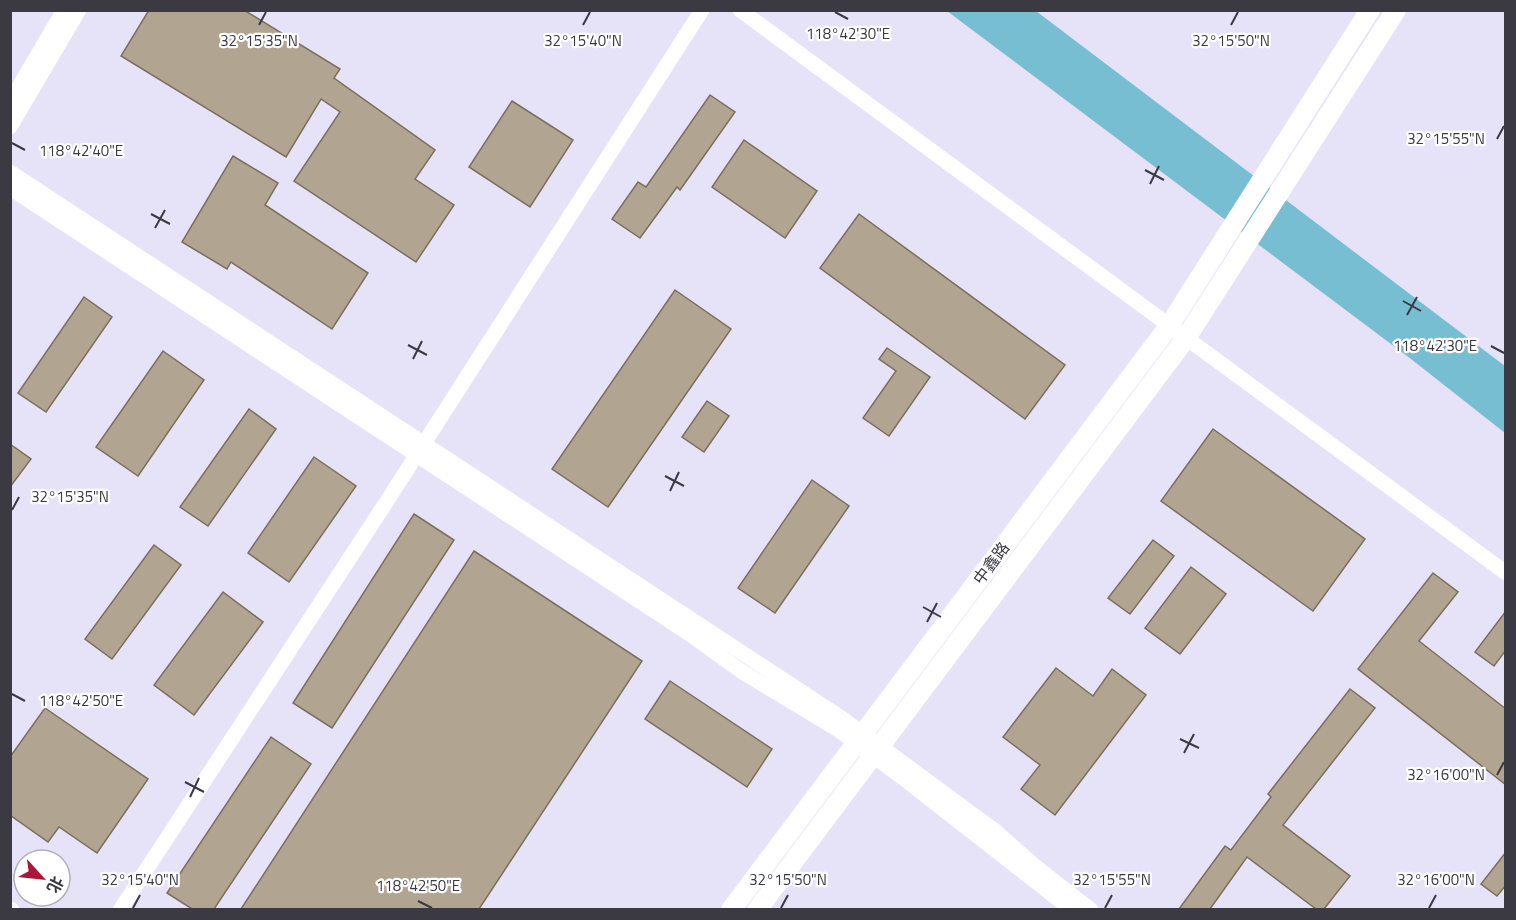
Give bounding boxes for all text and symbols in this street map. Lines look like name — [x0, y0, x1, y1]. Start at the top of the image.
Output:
text: 118°42'30"E — [806, 22, 890, 45]
text: 32°15'35"N — [220, 29, 298, 52]
text: 32°15'40"N — [544, 29, 622, 52]
text: 32°15'50"N — [1192, 29, 1270, 52]
text: 32°15'55"N — [1407, 127, 1485, 150]
text: 118°42'40"E — [39, 139, 123, 162]
text: 118°42'30"E — [1393, 334, 1477, 357]
text: 32°15'35"N — [31, 485, 109, 508]
street label: 中鑫路 — [967, 537, 1015, 589]
text: 118°42'50"E — [39, 689, 123, 712]
text: 32°16'00"N — [1407, 763, 1485, 786]
north arrow — [12, 848, 72, 908]
text: 32°15'40"N — [101, 868, 179, 891]
text: 32°15'50"N — [749, 868, 827, 891]
text: 32°15'55"N — [1073, 868, 1151, 891]
text: 32°16'00"N — [1397, 868, 1475, 891]
text: 北 — [41, 872, 70, 897]
text: 118°42'50"E — [376, 874, 460, 897]

